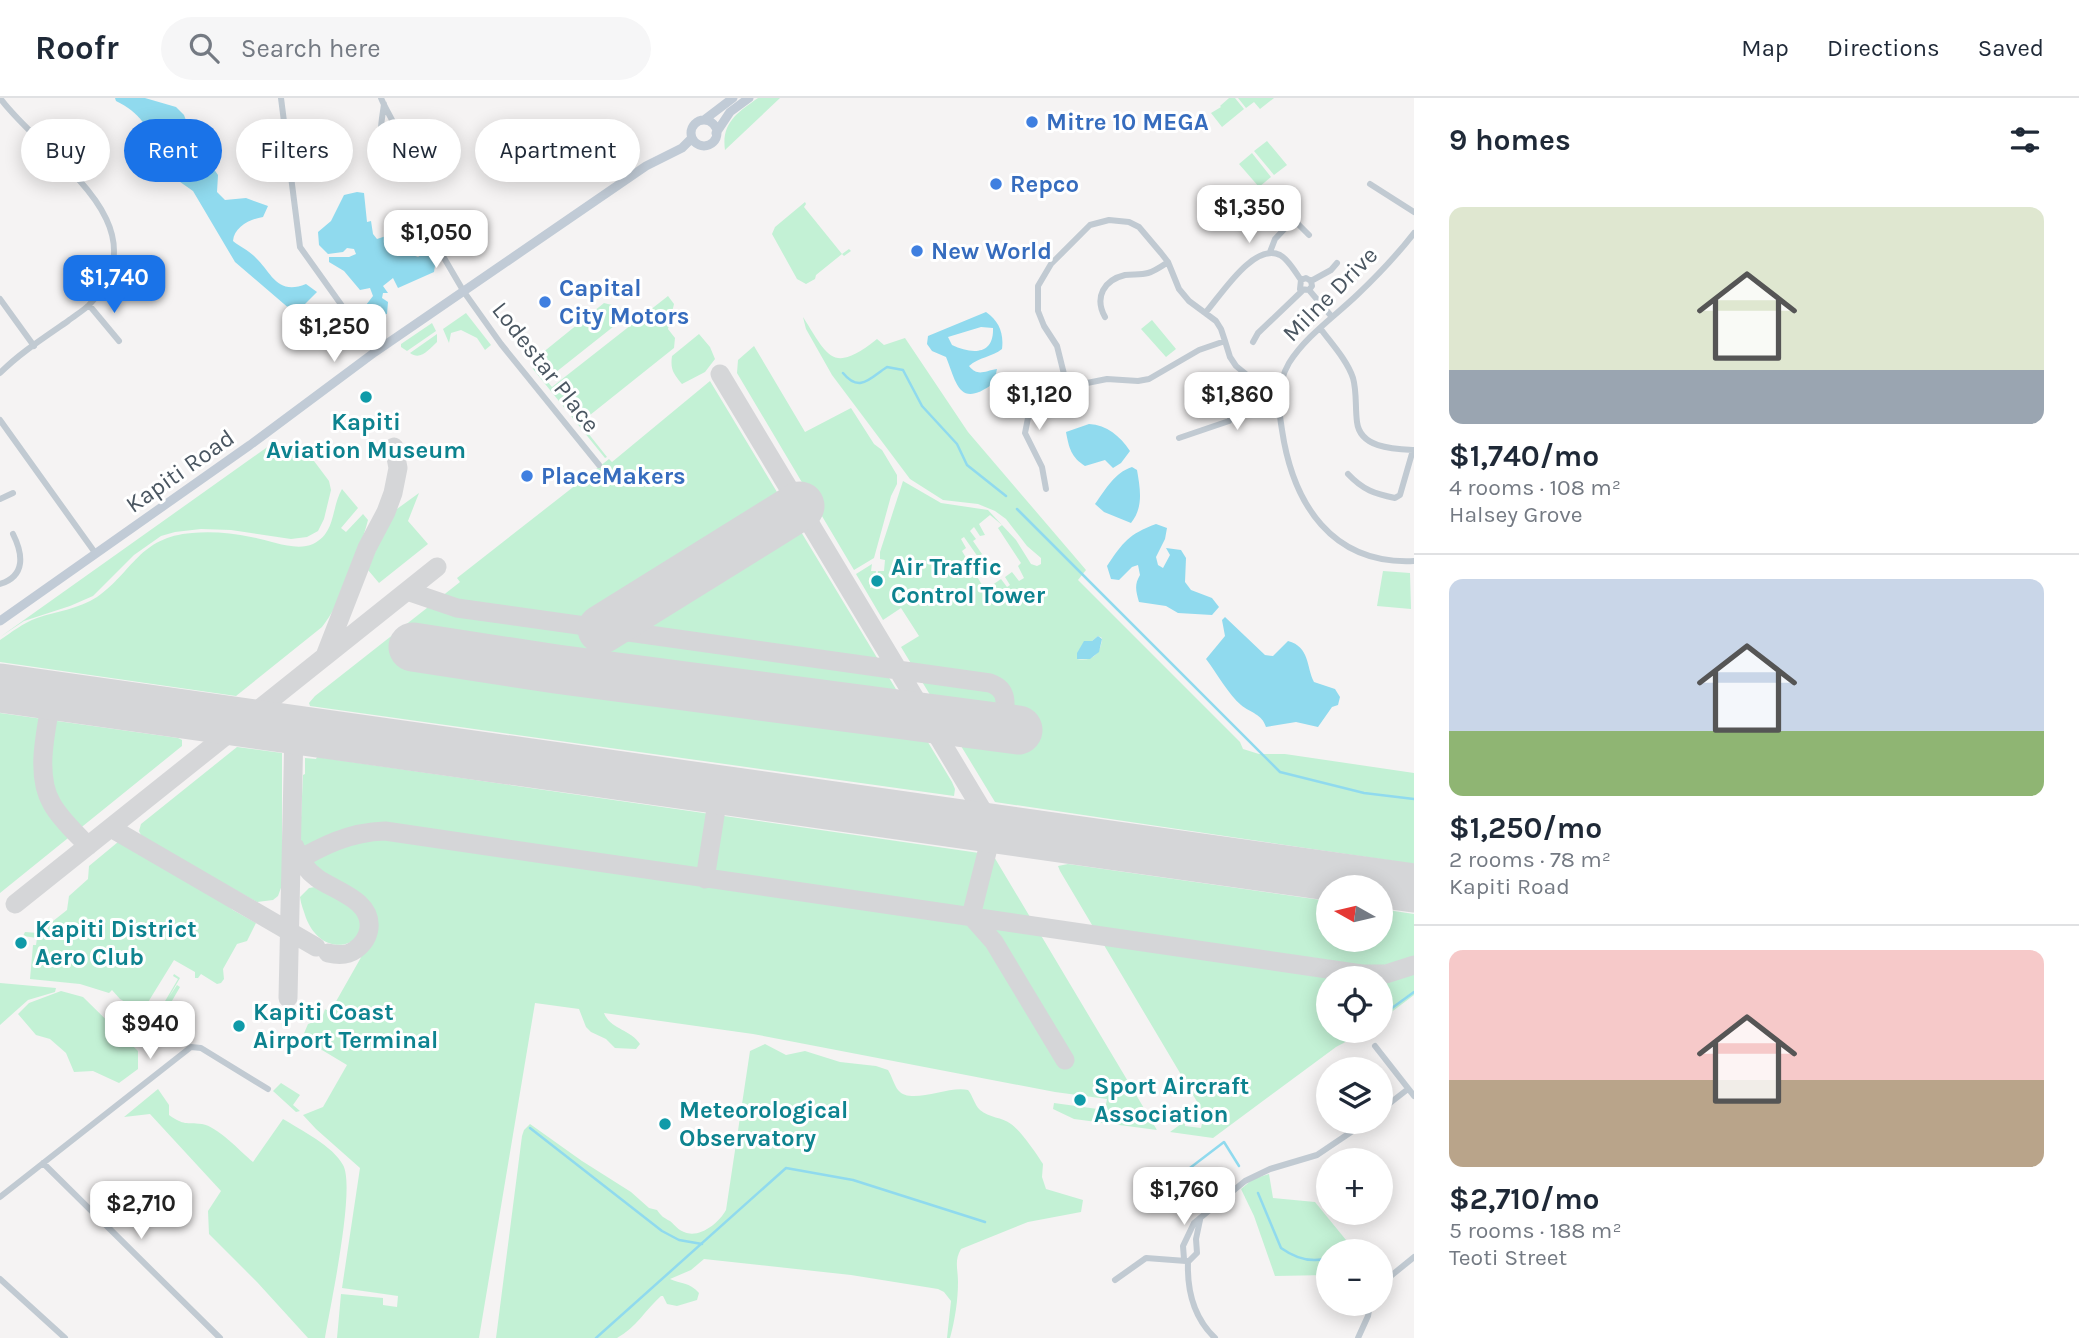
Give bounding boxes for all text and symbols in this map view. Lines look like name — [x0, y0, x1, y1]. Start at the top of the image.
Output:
search box — [161, 17, 651, 80]
text: Roofr — [35, 29, 119, 67]
icon: search — [185, 29, 223, 67]
text: Search here — [241, 33, 381, 64]
text: Map — [1741, 34, 1789, 62]
text: Directions — [1827, 34, 1940, 62]
text: Saved — [1978, 34, 2044, 62]
place label: Mitre 10 MEGA — [1046, 108, 1209, 136]
marker: Mitre 10 MEGA — [1024, 114, 1040, 130]
chip: Buy — [21, 119, 110, 182]
chip: Rent — [124, 119, 222, 182]
chip: Filters — [236, 119, 353, 182]
chip: New — [367, 119, 461, 182]
chip: Apartment — [475, 119, 640, 182]
icon: filters — [2006, 121, 2044, 159]
text: 9 homes — [1449, 122, 1571, 158]
place label: Repco — [1010, 170, 1079, 198]
marker: Repco — [988, 176, 1004, 192]
pin: $1,350 — [1192, 186, 1306, 245]
text: $1,350 — [1213, 194, 1285, 221]
pin: $1,050 — [379, 211, 493, 270]
text: $1,050 — [400, 219, 472, 246]
place label: New World — [931, 237, 1052, 265]
street label: Milne Drive — [1277, 241, 1383, 347]
marker: New World — [909, 243, 925, 259]
icon: home — [1684, 253, 1810, 379]
pin: $1,740 — [57, 256, 171, 315]
text: $1,740 — [79, 264, 149, 291]
place label: Capital City Motors — [559, 274, 689, 330]
marker: Capital City Motors — [537, 294, 553, 310]
street label: Lodestar Place — [486, 296, 606, 438]
pin: $1,250 — [277, 304, 391, 364]
text: $1,250 — [298, 313, 370, 340]
pin: $1,120 — [982, 372, 1096, 432]
pin: $1,860 — [1180, 372, 1294, 432]
text: $1,120 — [1006, 381, 1072, 408]
text: $1,860 — [1200, 381, 1274, 408]
marker: Kapiti Aviation Museum — [358, 389, 374, 405]
place label: Kapiti Aviation Museum — [266, 408, 466, 464]
street label: Kapiti Road — [120, 423, 240, 519]
text: $1,740/mo — [1449, 438, 1599, 474]
place label: PlaceMakers — [541, 462, 686, 490]
marker: PlaceMakers — [519, 468, 535, 484]
text: 4 rooms · 108 m² — [1449, 474, 1621, 501]
text: Halsey Grove — [1449, 501, 1583, 528]
place label: Air Traffic Control Tower — [891, 553, 1046, 609]
marker: Air Traffic Control Tower — [869, 573, 885, 589]
icon: home — [1684, 625, 1810, 751]
text: $1,250/mo — [1449, 810, 1602, 846]
text: 2 rooms · 78 m² — [1449, 846, 1611, 873]
text: Kapiti Road — [1449, 873, 1570, 900]
north arrow — [1316, 875, 1393, 952]
map controls — [1316, 875, 1393, 1316]
place label: Kapiti District Aero Club — [35, 915, 197, 971]
marker: Kapiti District Aero Club — [13, 935, 29, 951]
button: locate — [1316, 966, 1393, 1043]
icon: home — [1684, 996, 1810, 1122]
place label: Kapiti Coast Airport Terminal — [253, 998, 438, 1054]
pin: $940 — [109, 1002, 191, 1061]
text: $940 — [121, 1010, 179, 1037]
marker: Kapiti Coast Airport Terminal — [231, 1018, 247, 1034]
button: layers — [1316, 1057, 1393, 1134]
place label: Sport Aircraft Association — [1094, 1072, 1249, 1128]
marker: Sport Aircraft Association — [1072, 1092, 1088, 1108]
place label: Meteorological Observatory — [679, 1096, 848, 1152]
marker: Meteorological Observatory — [657, 1116, 673, 1132]
button: + — [1316, 1148, 1393, 1225]
pin: $1,760 — [1127, 1168, 1241, 1227]
text: $1,760 — [1149, 1176, 1219, 1203]
text: $2,710/mo — [1449, 1181, 1600, 1217]
pin: $2,710 — [84, 1182, 198, 1241]
text: $2,710 — [106, 1190, 176, 1217]
text: 5 rooms · 188 m² — [1449, 1217, 1622, 1244]
button: − — [1316, 1239, 1393, 1316]
text: Teoti Street — [1449, 1244, 1567, 1271]

